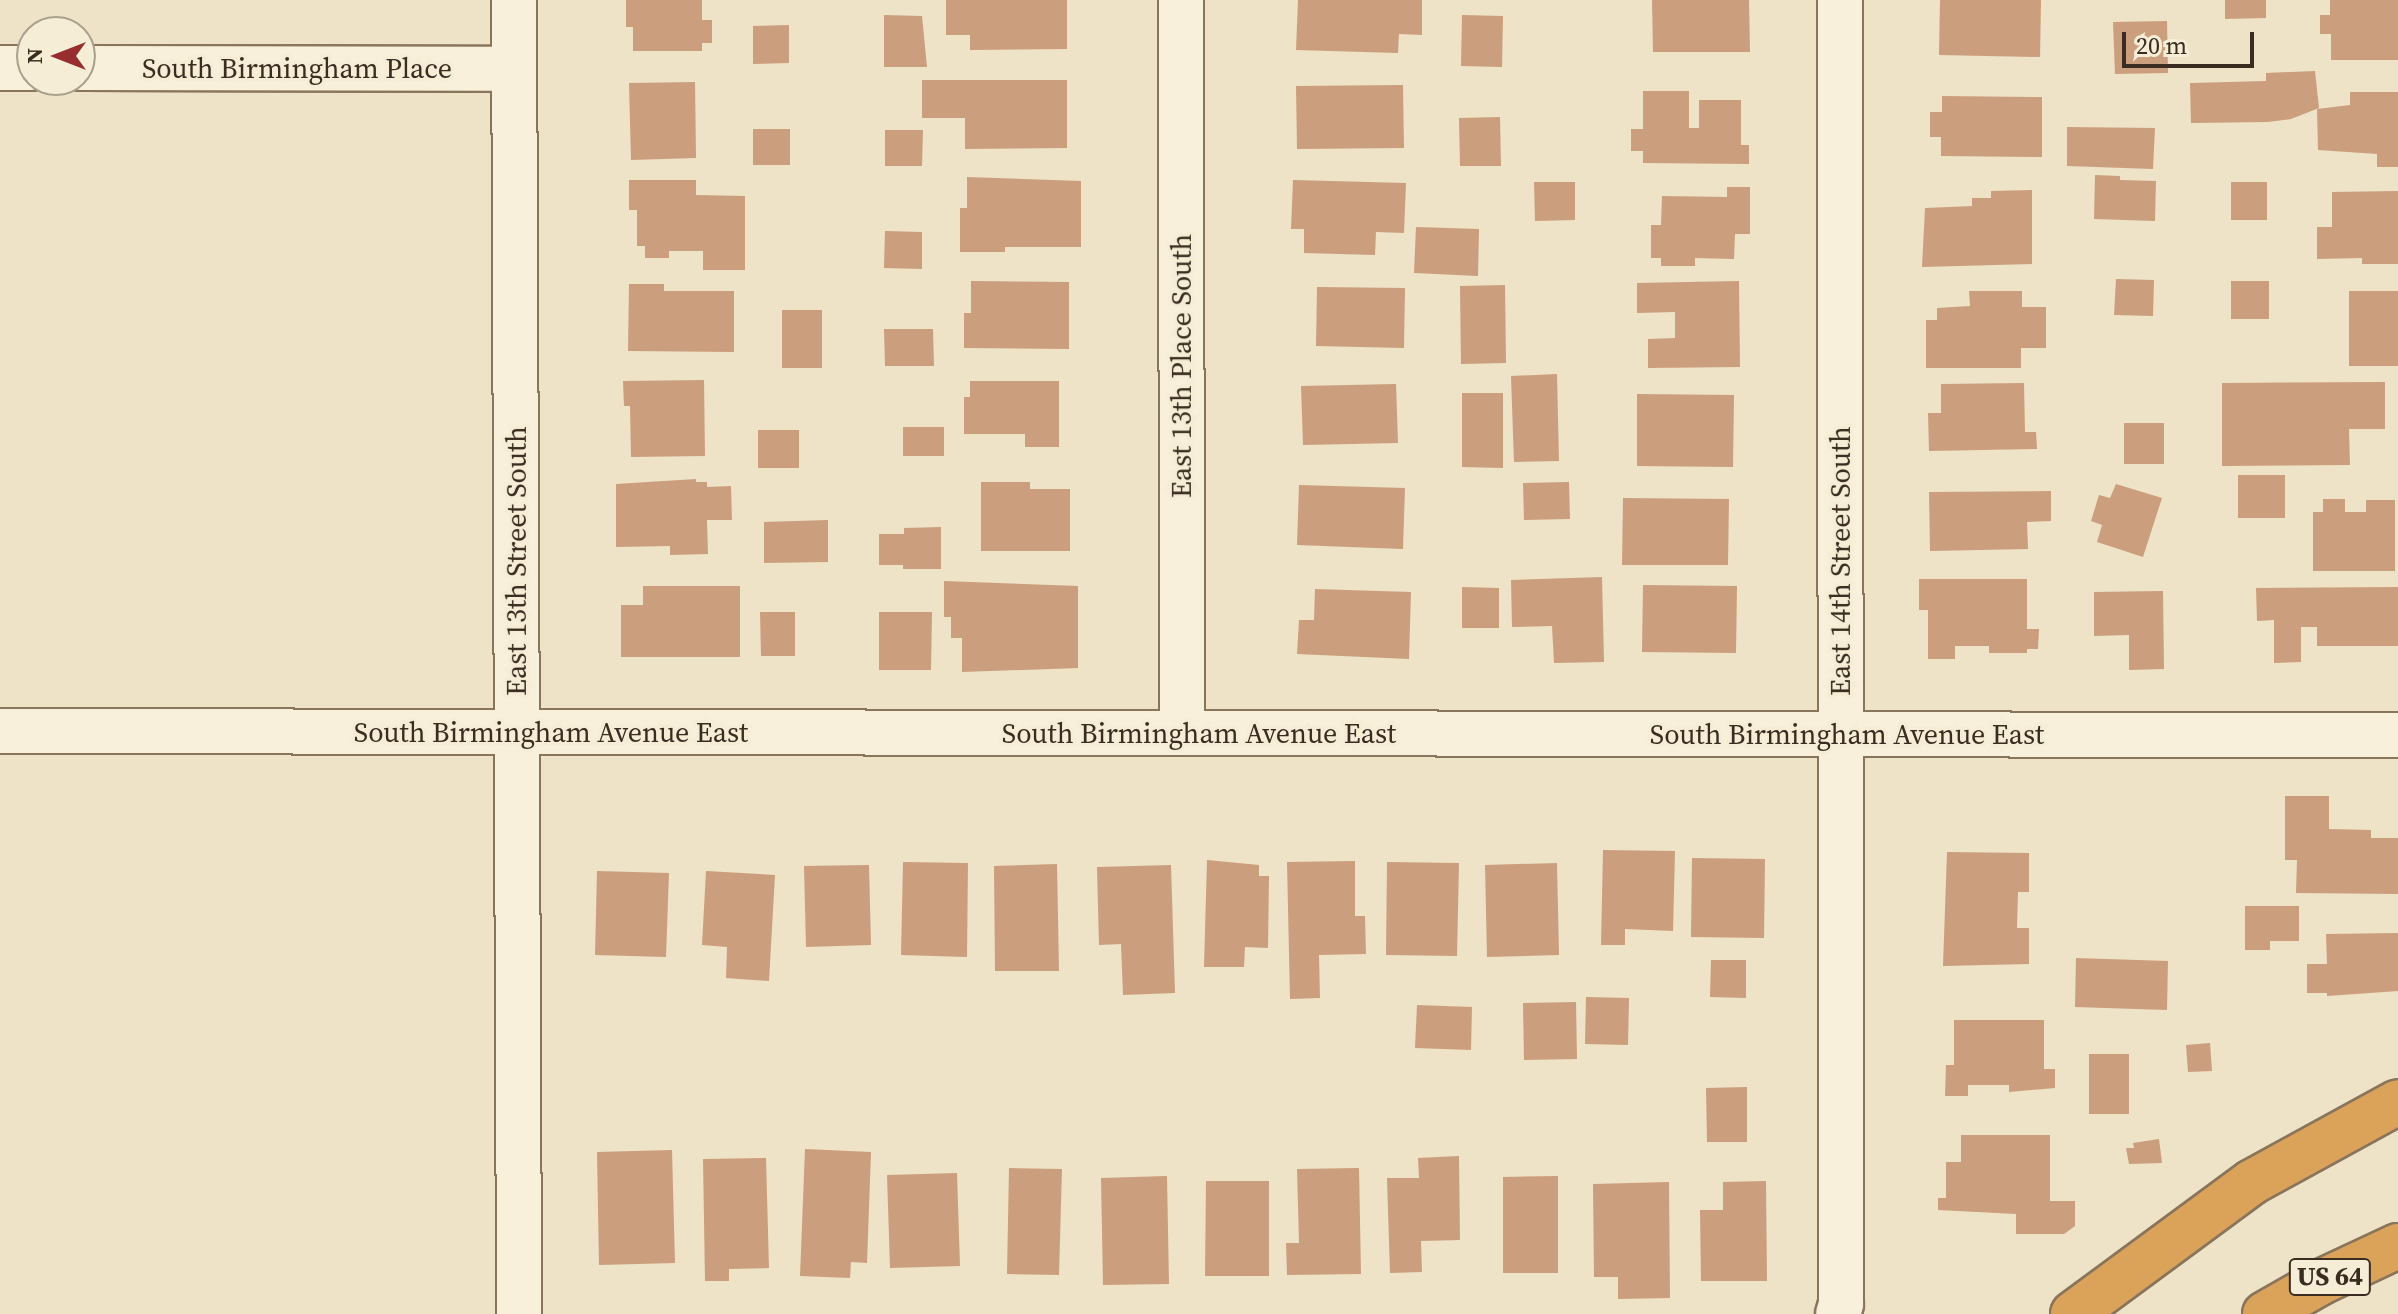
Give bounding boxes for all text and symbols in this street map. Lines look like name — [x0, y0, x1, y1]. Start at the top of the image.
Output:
north arrow — [16, 16, 96, 96]
scale bar — [2126, 16, 2258, 66]
text: 20 m — [2136, 29, 2187, 62]
text: N — [19, 48, 49, 64]
street label: South Birmingham Place — [142, 51, 452, 85]
street label: East 13th Place South — [1164, 234, 1198, 498]
street label: East 13th Street South — [499, 426, 533, 696]
street label: East 14th Street South — [1823, 426, 1857, 696]
street label: South Birmingham Avenue East — [354, 715, 748, 749]
street label: South Birmingham Avenue East — [1002, 716, 1396, 750]
street label: South Birmingham Avenue East — [1650, 717, 2044, 751]
road number: US 64 — [2288, 1255, 2372, 1299]

